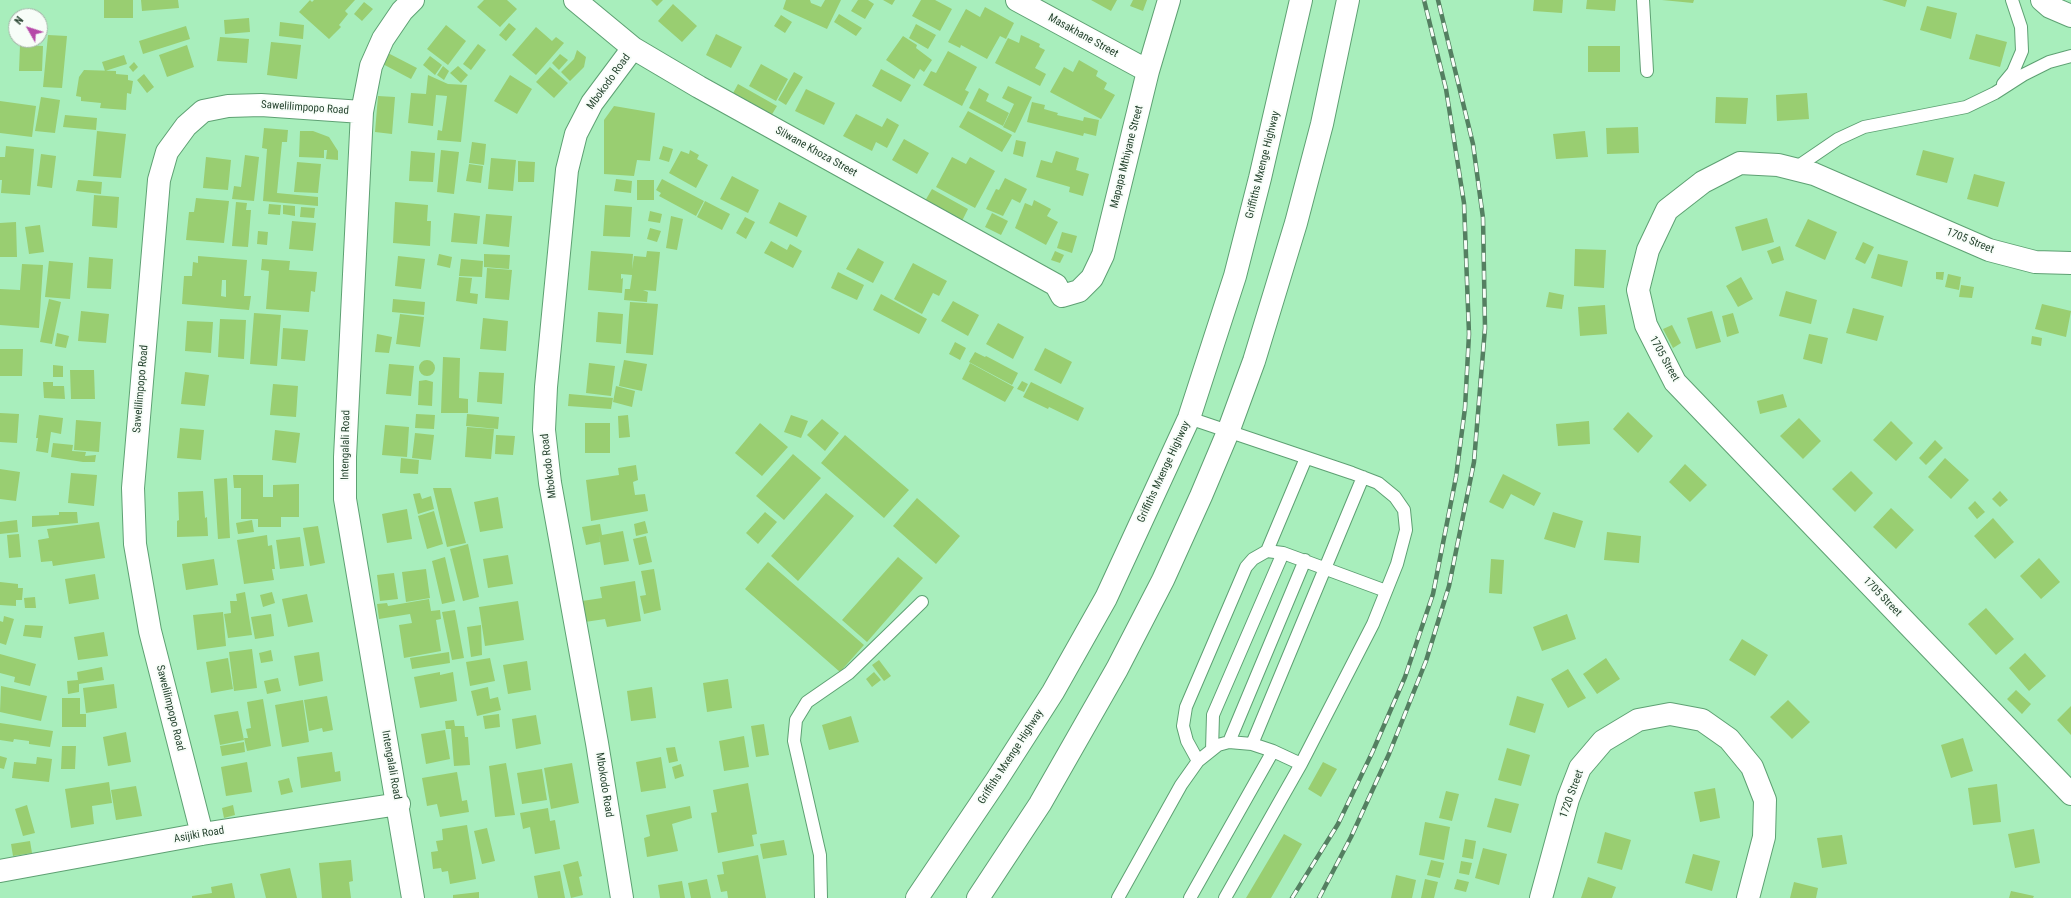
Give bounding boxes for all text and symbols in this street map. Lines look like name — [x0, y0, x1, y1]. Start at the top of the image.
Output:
north arrow — [8, 8, 48, 48]
street label: Masakhane Street — [1046, 11, 1120, 61]
text: N — [12, 14, 26, 27]
street label: Mbokodo Road — [584, 52, 634, 112]
street label: Sawelilimpopo Road — [261, 98, 349, 118]
street label: Mapapa Mthiyane Street — [1108, 104, 1146, 210]
street label: Griffiths Mxenge Highway — [1243, 110, 1283, 220]
street label: Silwane Khoza Street — [773, 124, 859, 180]
street label: 1705 Street — [1944, 226, 1996, 256]
street label: 1705 Street — [1646, 334, 1682, 384]
street label: Sawelilimpopo Road — [131, 345, 151, 433]
street label: Intengalali Road — [339, 410, 353, 480]
street label: Griffiths Mxenge Highway — [1135, 419, 1193, 525]
street label: Mbokodo Road — [538, 433, 560, 499]
street label: 1705 Street — [1860, 574, 1904, 620]
street label: Sawelilimpopo Road — [153, 664, 187, 752]
street label: Griffiths Mxenge Highway — [975, 707, 1047, 807]
street label: Intengalali Road — [378, 729, 404, 801]
street label: Mbokodo Road — [592, 752, 616, 818]
street label: 1720 Street — [1557, 768, 1587, 820]
street label: Asijiki Road — [173, 824, 225, 846]

